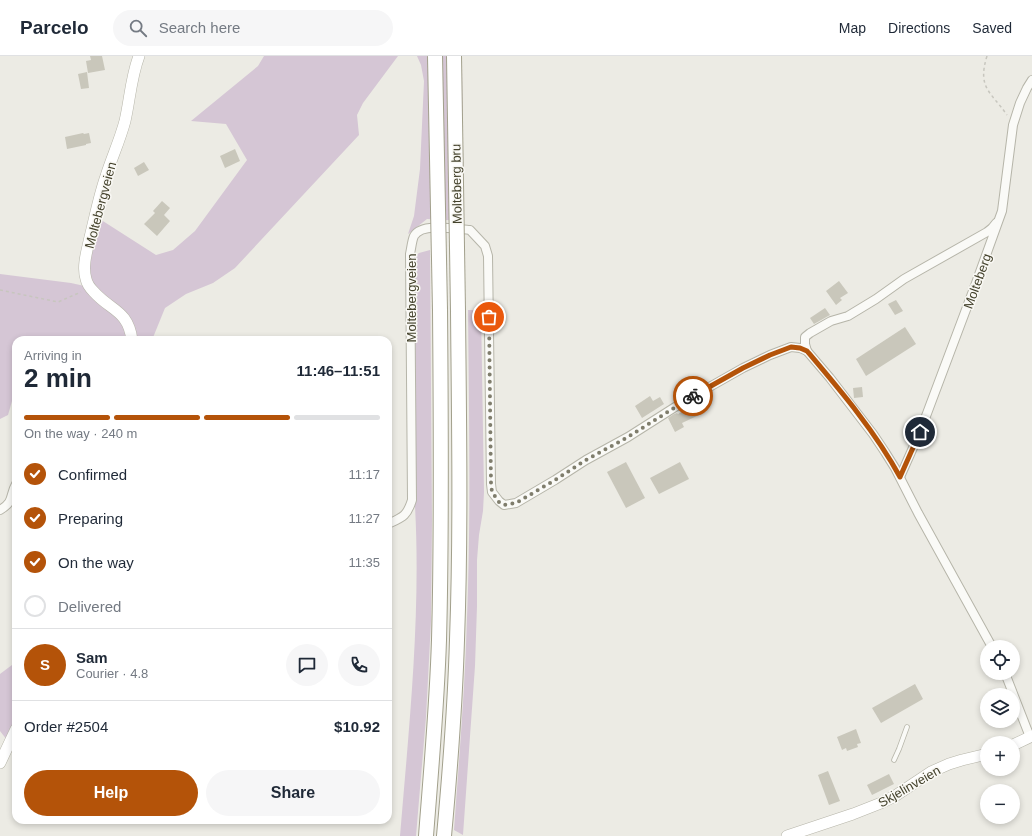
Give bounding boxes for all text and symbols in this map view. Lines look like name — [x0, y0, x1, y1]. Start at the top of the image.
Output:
search box — [113, 10, 393, 46]
text: Parcelo — [20, 17, 89, 38]
icon: search — [127, 17, 149, 39]
text: Search here — [159, 19, 240, 36]
text: Map — [839, 20, 866, 36]
text: Directions — [888, 20, 950, 36]
text: Saved — [972, 20, 1012, 36]
street label: Molteberg bru — [448, 144, 465, 224]
street label: Moltebergveien — [82, 160, 119, 250]
street label: Molteberg — [961, 251, 994, 311]
street label: Moltebergveien — [404, 254, 419, 342]
pin — [472, 300, 506, 334]
icon: bag — [478, 306, 500, 328]
text: Arriving in — [24, 348, 82, 363]
text: 11:46–11:51 — [297, 362, 380, 379]
text: 2 min — [24, 363, 92, 393]
courier — [673, 376, 713, 416]
icon: bike — [682, 385, 704, 407]
pin — [903, 415, 937, 449]
icon: home — [909, 421, 931, 443]
text: On the way · 240 m — [24, 426, 137, 441]
icon: check — [24, 463, 46, 485]
text: Confirmed — [58, 466, 127, 483]
text: 11:17 — [348, 467, 380, 482]
icon: check — [24, 507, 46, 529]
text: Preparing — [58, 510, 123, 527]
text: 11:27 — [348, 511, 380, 526]
icon: check — [24, 551, 46, 573]
text: On the way — [58, 554, 134, 571]
text: 11:35 — [348, 555, 380, 570]
text: Delivered — [58, 598, 121, 615]
map controls — [980, 640, 1020, 824]
button: locate — [980, 640, 1020, 680]
button: chat — [286, 644, 328, 686]
button: phone — [338, 644, 380, 686]
text: Sam — [76, 649, 108, 666]
text: S — [40, 656, 50, 673]
text: Courier · 4.8 — [76, 666, 148, 681]
button: layers — [980, 688, 1020, 728]
text: Order #2504 — [24, 718, 108, 735]
text: $10.92 — [334, 718, 380, 735]
button: + — [980, 736, 1020, 776]
street label: Skjelinveien — [875, 763, 943, 810]
button: Help — [24, 770, 198, 816]
button: Share — [206, 770, 380, 816]
button: − — [980, 784, 1020, 824]

